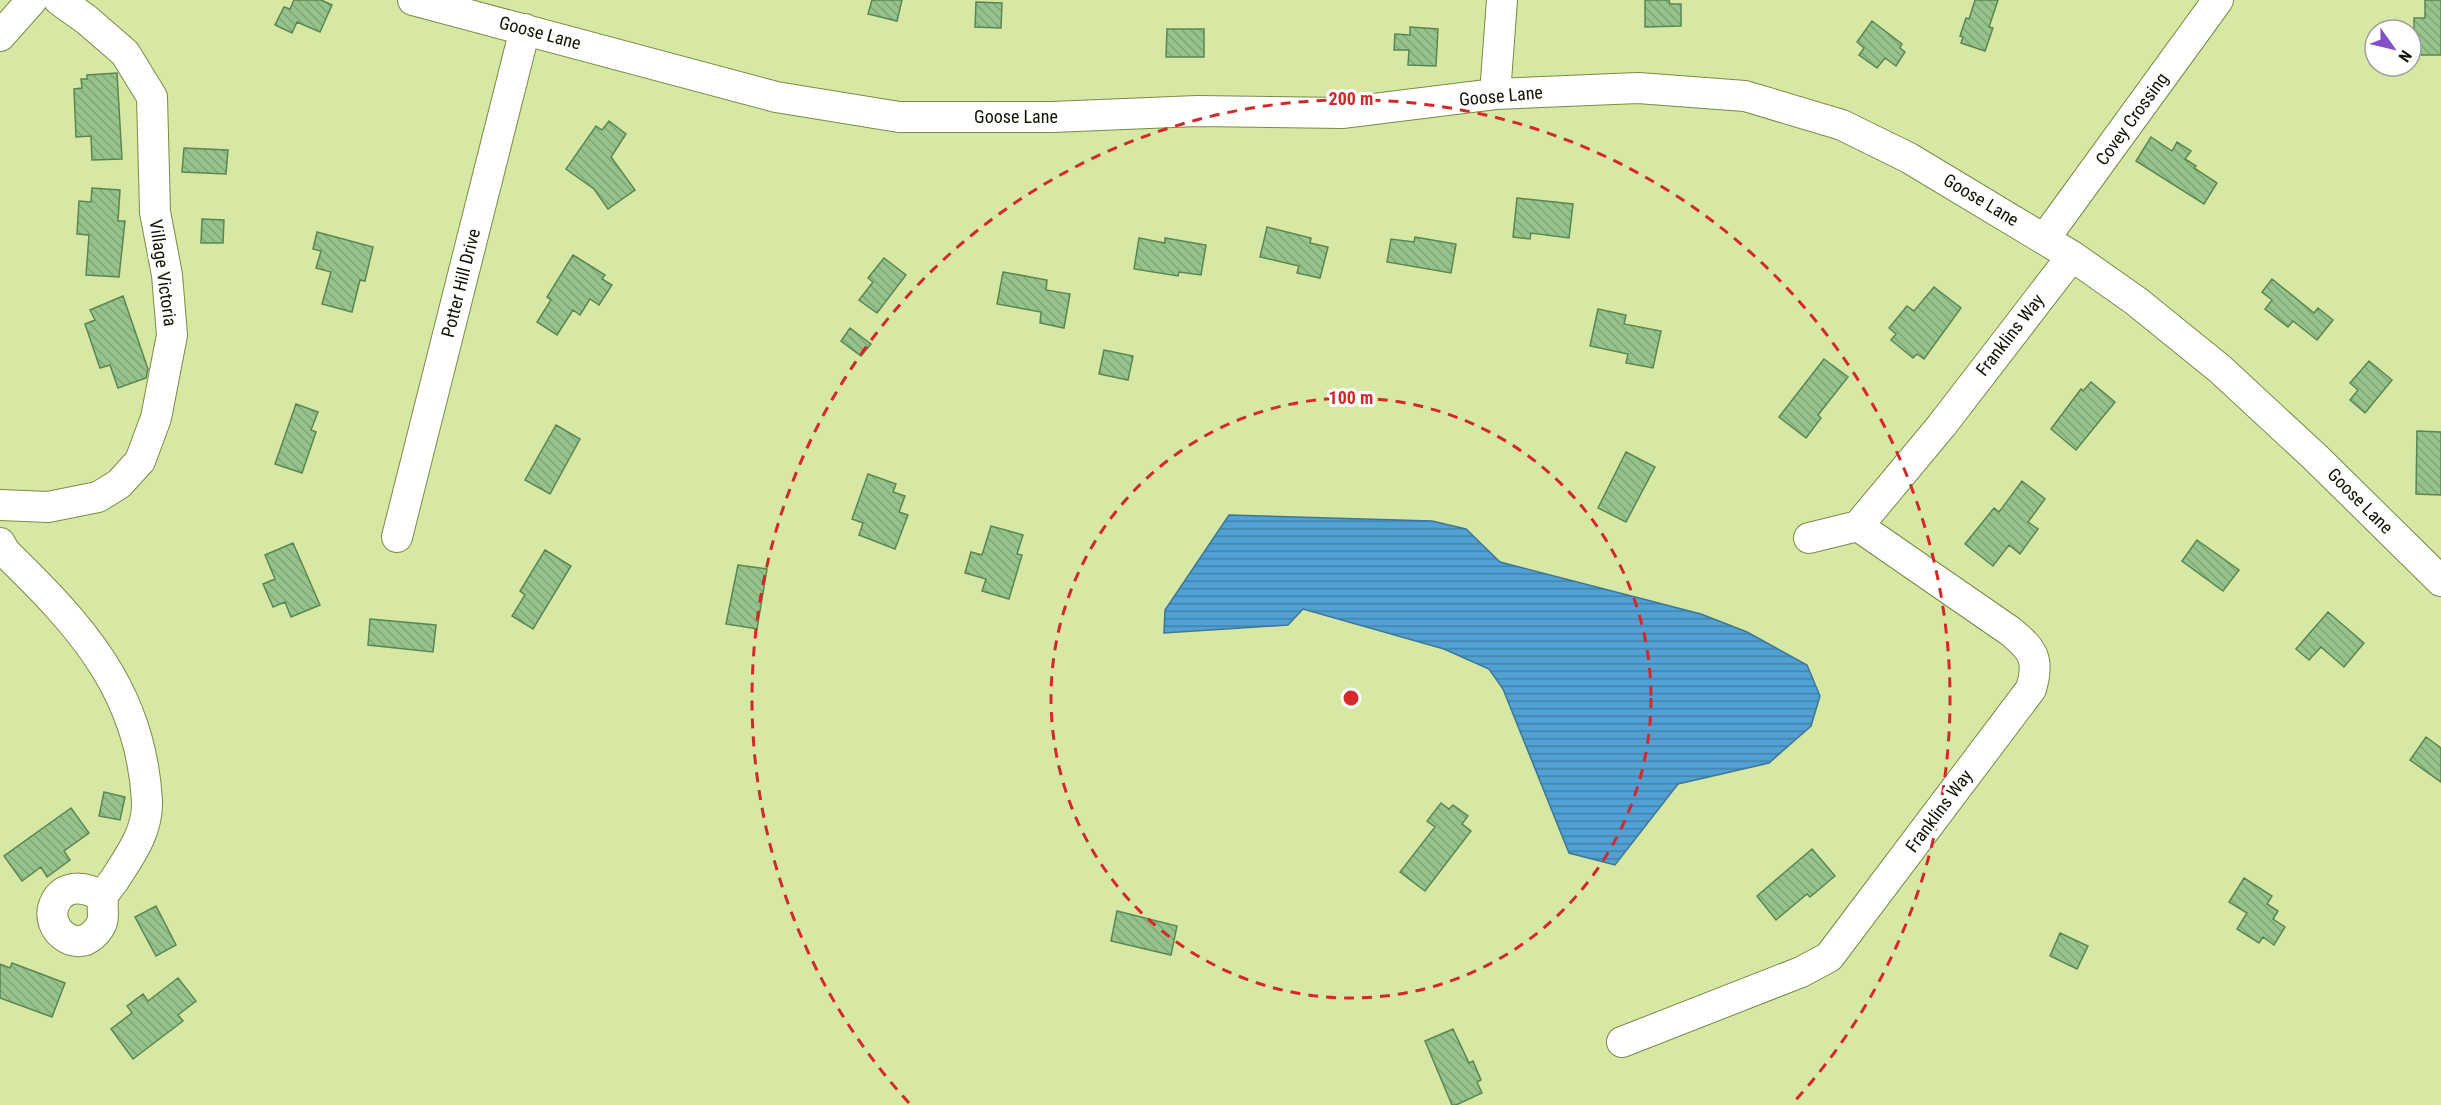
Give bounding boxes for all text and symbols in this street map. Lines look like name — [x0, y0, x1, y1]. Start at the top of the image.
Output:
street label: Goose Lane — [497, 12, 583, 54]
north arrow — [2363, 18, 2423, 78]
text: N — [2394, 47, 2416, 65]
street label: Covey Crossing — [2091, 68, 2172, 169]
street label: Goose Lane — [1458, 81, 1544, 110]
text: 200 m — [1329, 88, 1373, 109]
street label: Goose Lane — [974, 106, 1058, 127]
street label: Goose Lane — [1940, 169, 2023, 230]
street label: Village Victoria — [146, 218, 181, 328]
street label: Potter Hill Drive — [437, 226, 484, 339]
street label: Franklins Way — [1971, 289, 2048, 380]
text: 100 m — [1329, 387, 1373, 408]
street label: Goose Lane — [2323, 464, 2397, 538]
centre of rings — [1341, 688, 1361, 708]
street label: Franklins Way — [1901, 765, 1977, 856]

